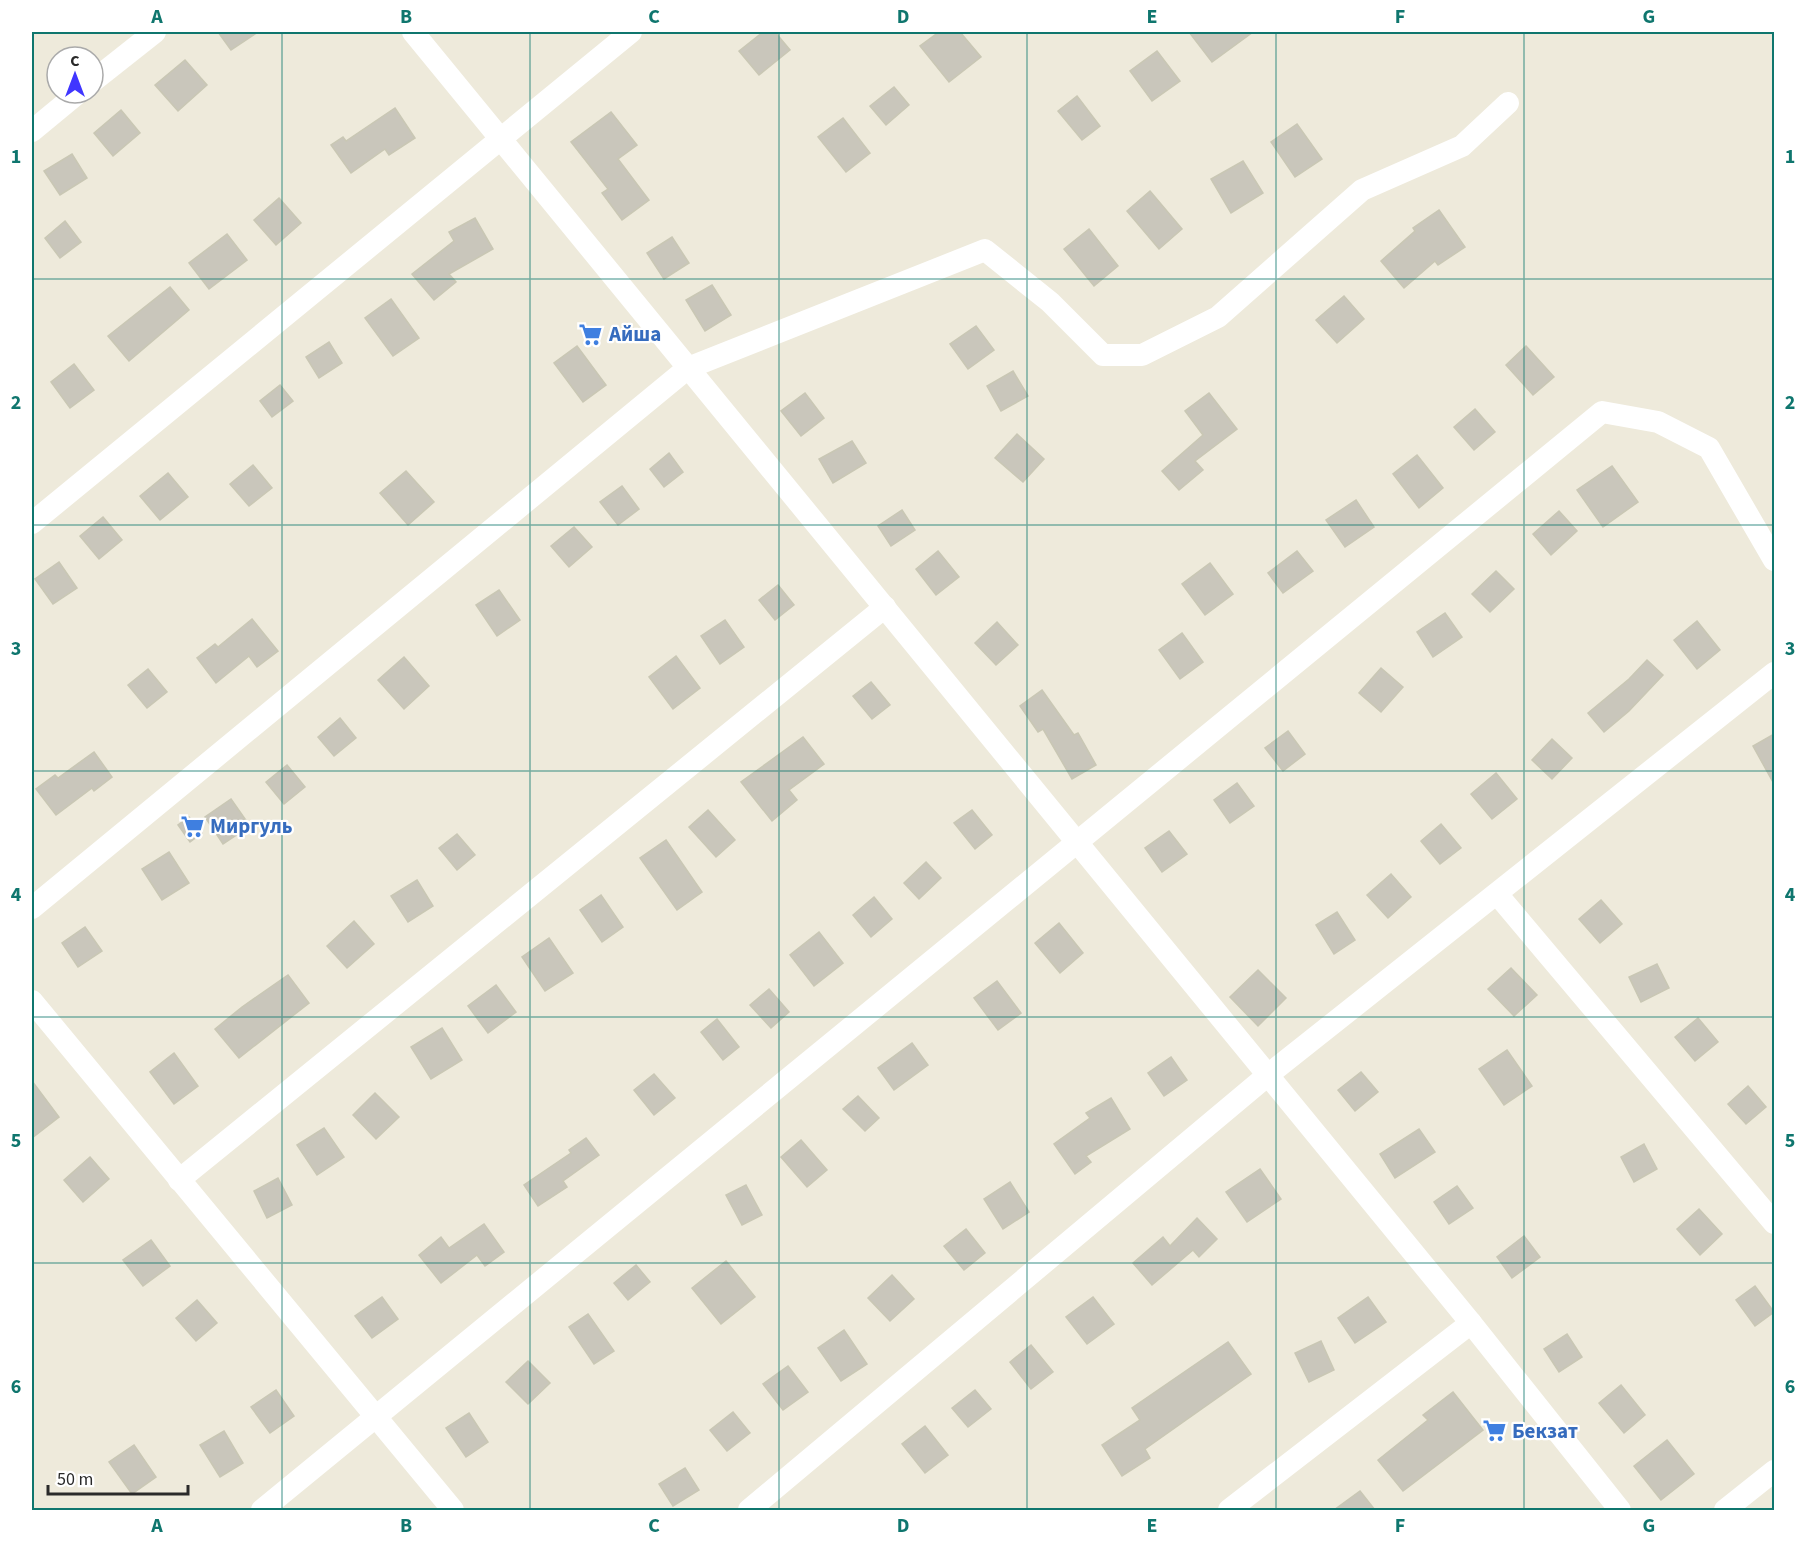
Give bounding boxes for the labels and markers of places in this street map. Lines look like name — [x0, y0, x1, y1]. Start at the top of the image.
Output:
place label: Айша — [608, 319, 661, 349]
supermarket icon: Айша — [578, 321, 604, 347]
place label: Миргуль — [210, 811, 293, 841]
supermarket icon: Миргуль — [179, 813, 205, 839]
place label: Бекзат — [1512, 1416, 1578, 1446]
supermarket icon: Бекзат — [1481, 1418, 1507, 1444]

